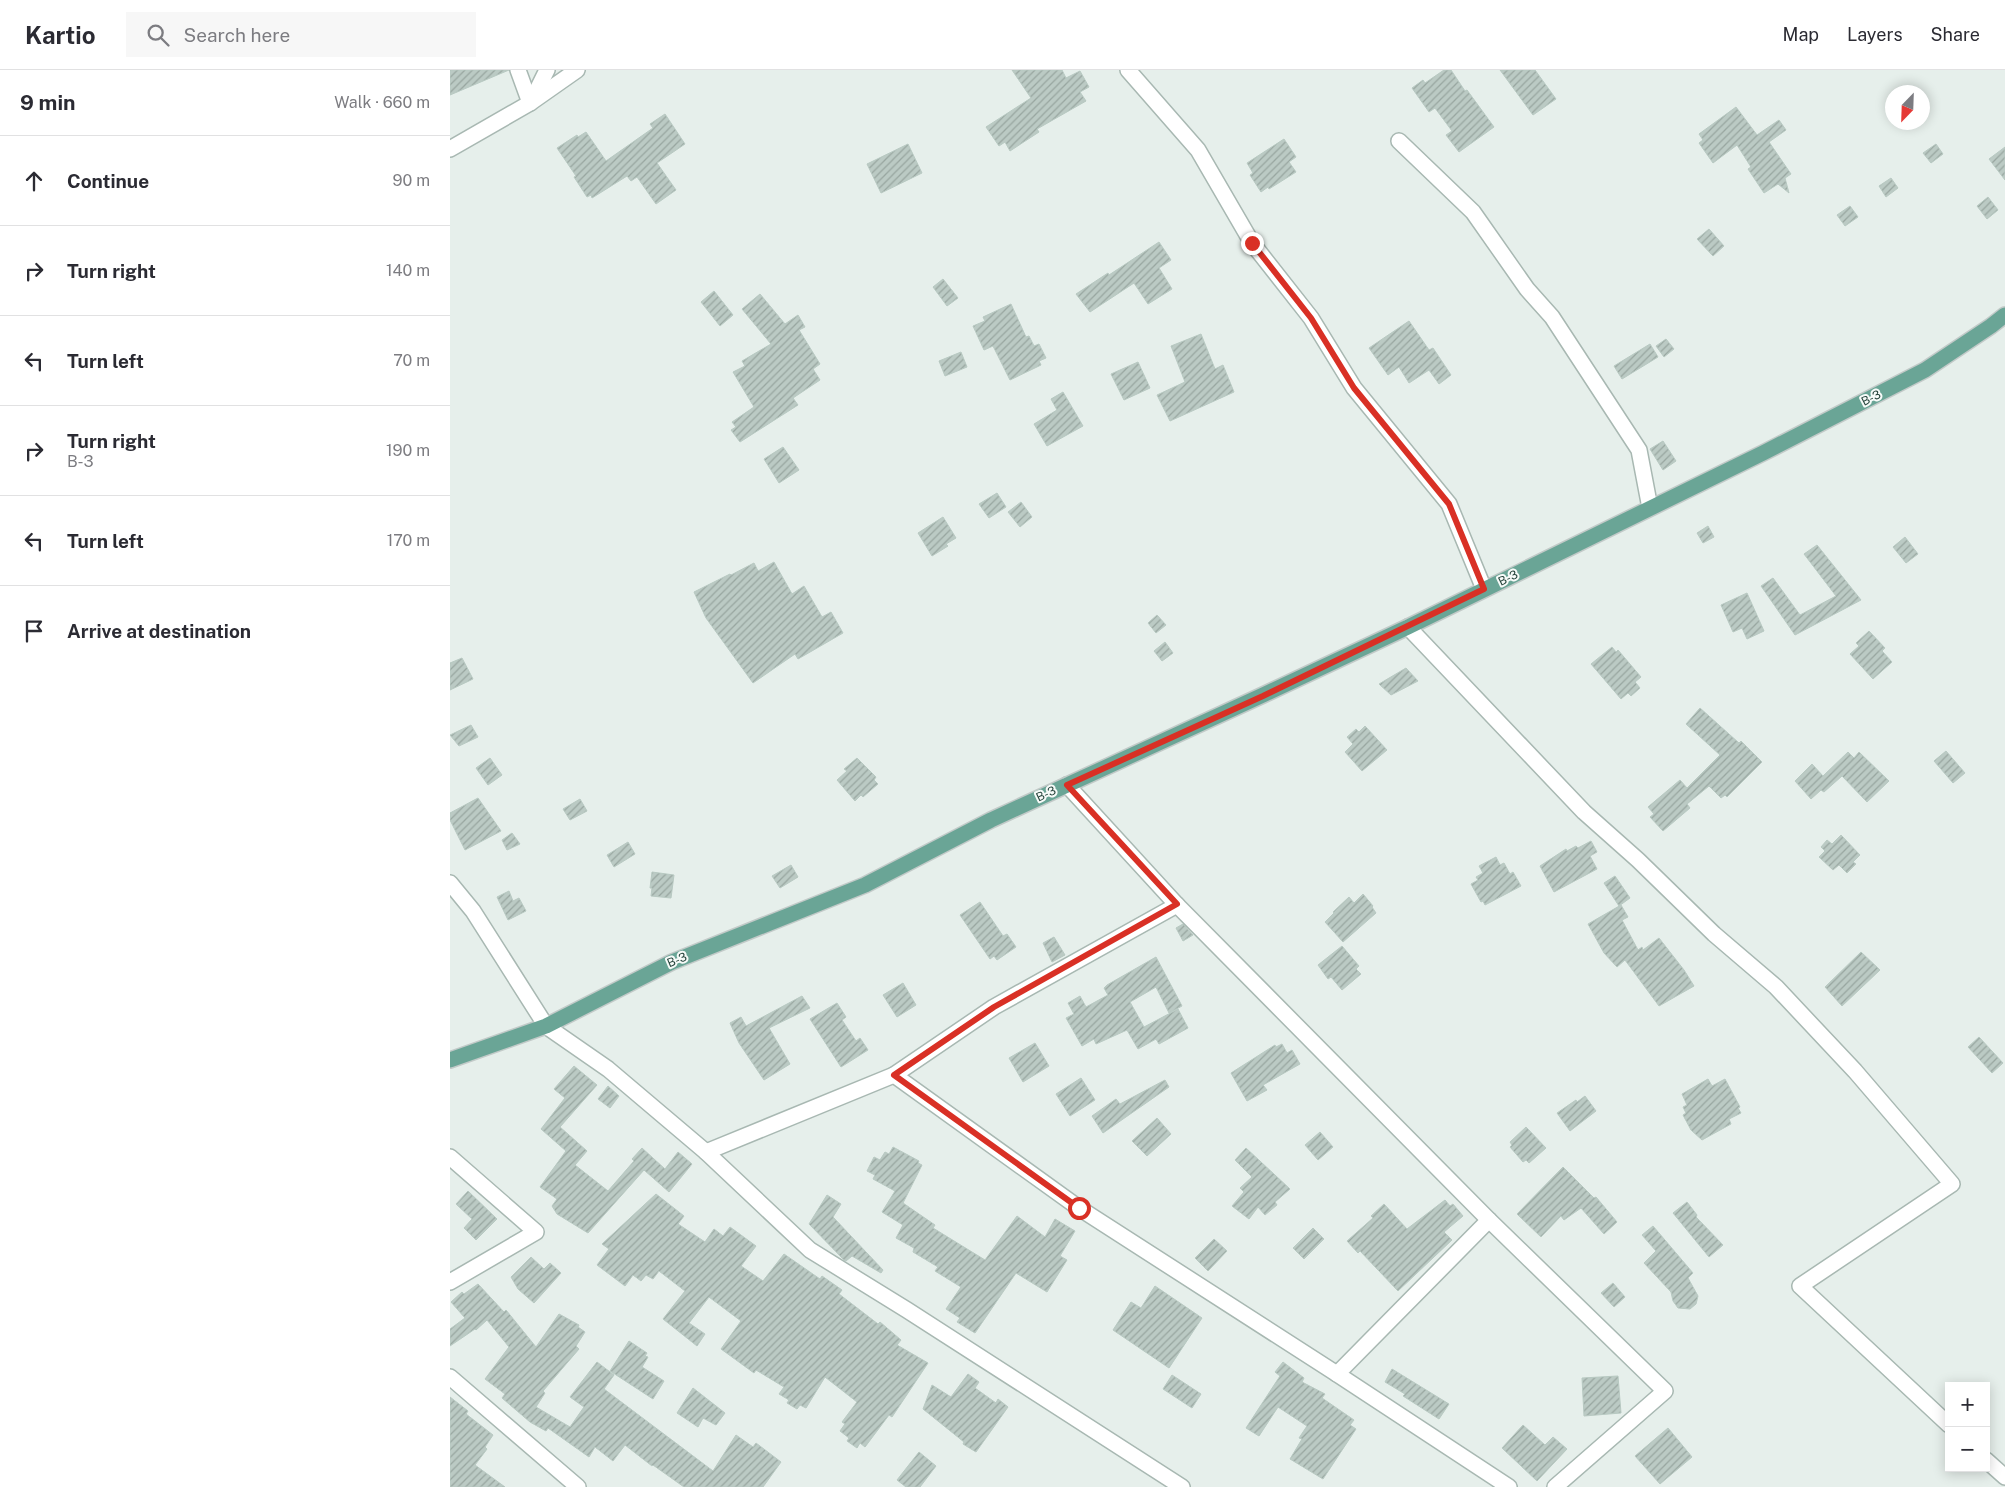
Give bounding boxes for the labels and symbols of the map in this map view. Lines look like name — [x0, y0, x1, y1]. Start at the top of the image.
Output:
north arrow — [1885, 85, 1930, 130]
route end — [1241, 232, 1264, 255]
street label: B-3 — [1859, 387, 1883, 409]
street label: B-3 — [1496, 567, 1520, 589]
street label: B-3 — [1034, 783, 1058, 805]
street label: B-3 — [665, 950, 689, 970]
route start — [1068, 1197, 1091, 1220]

